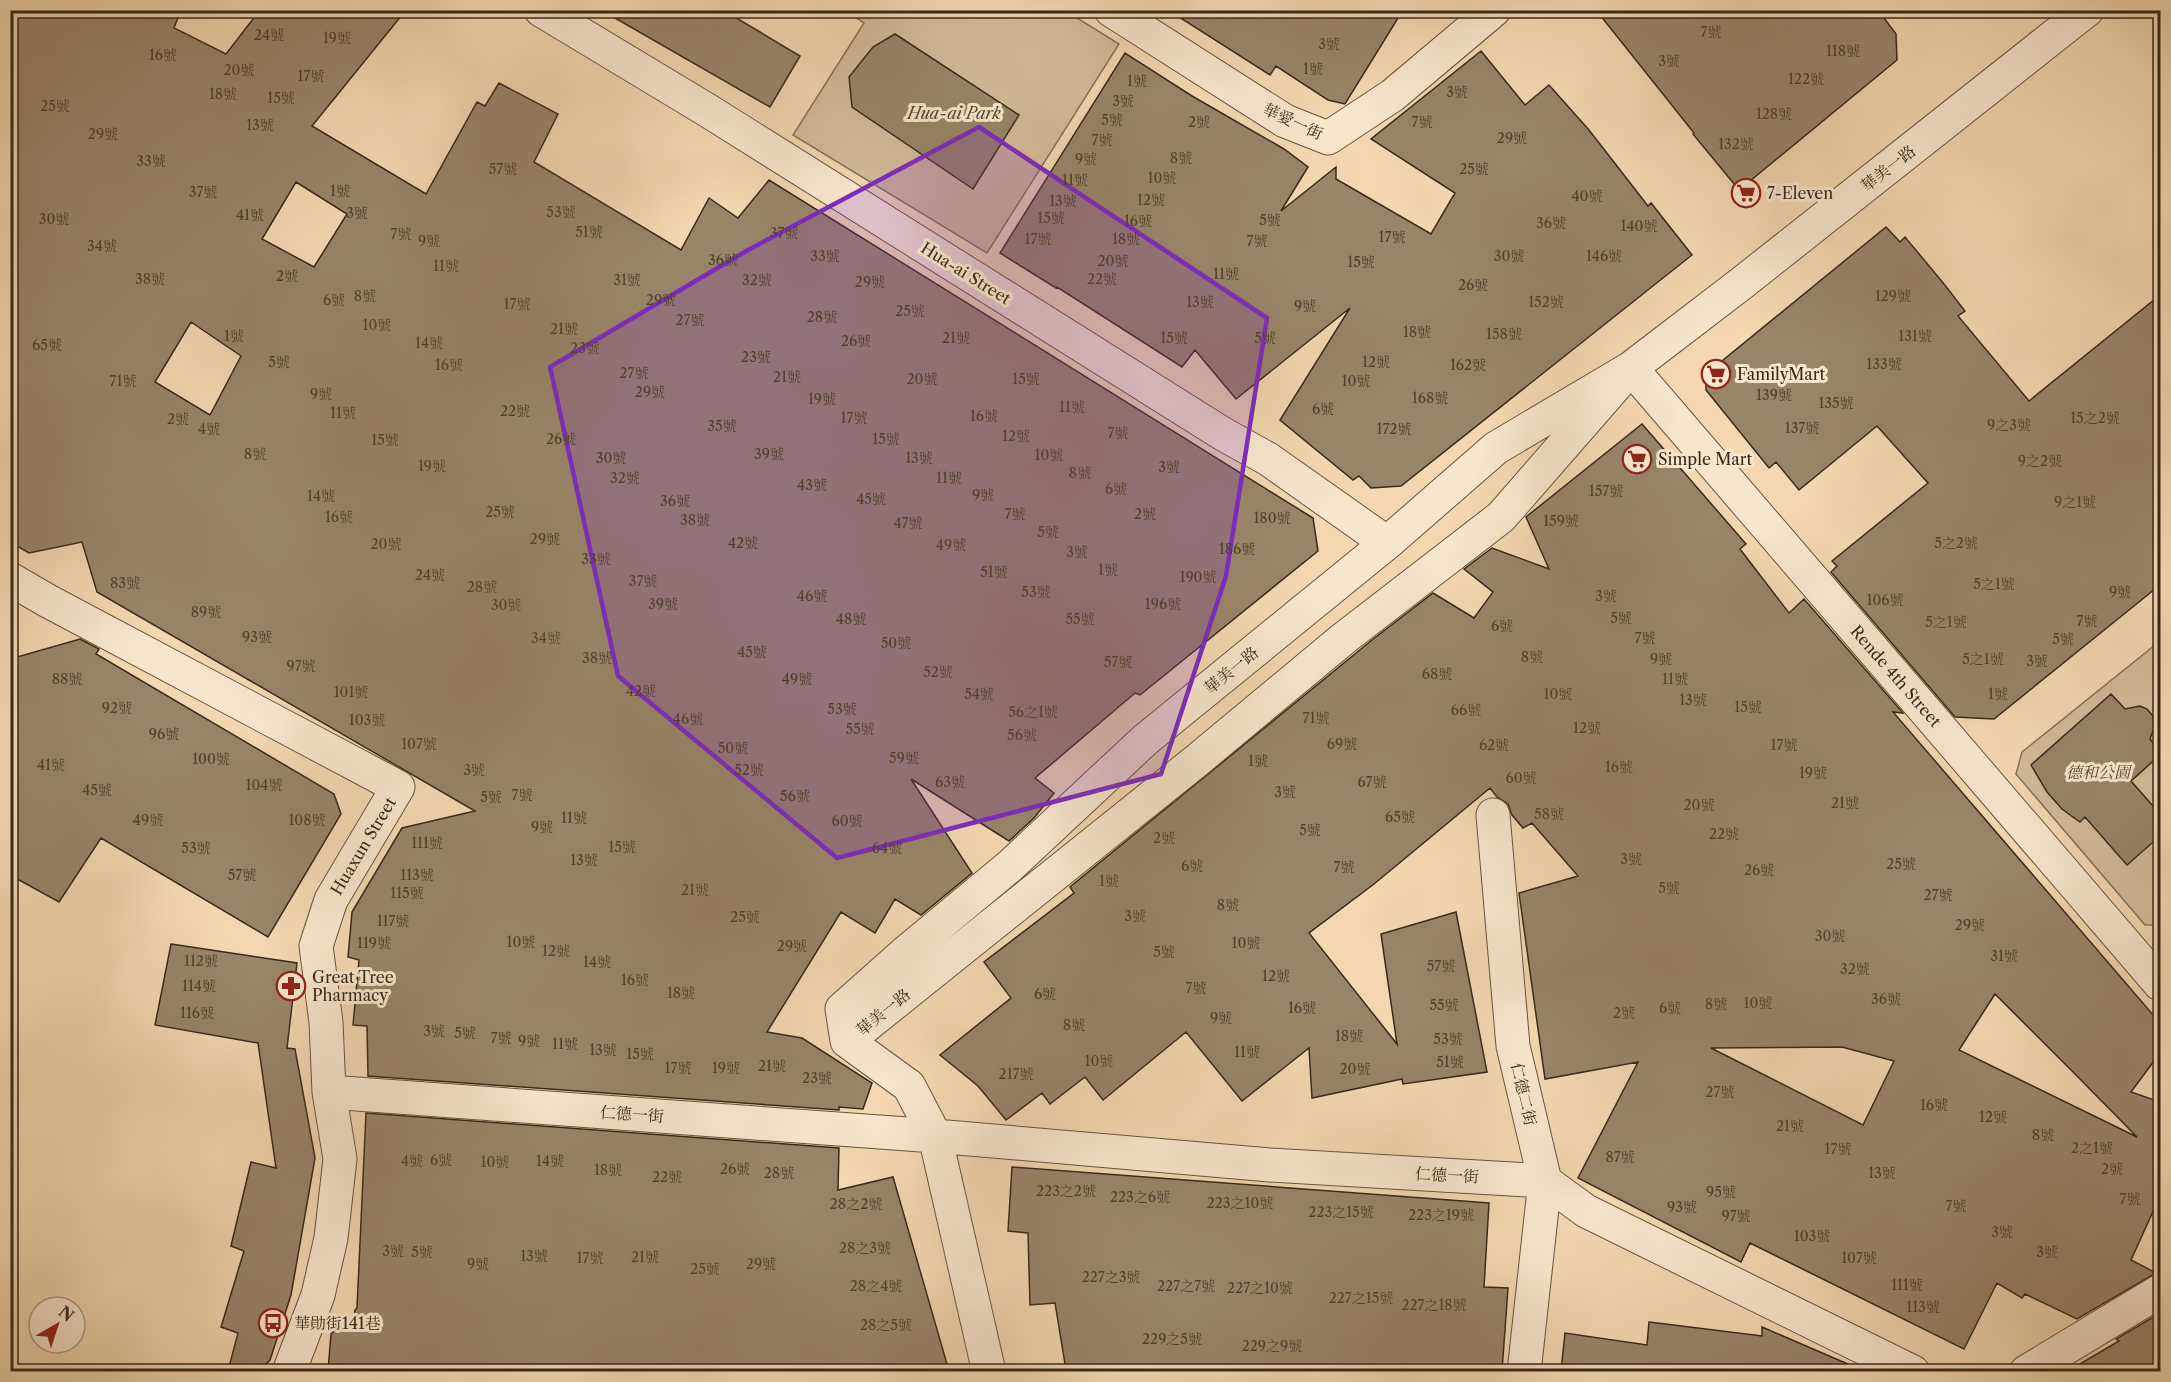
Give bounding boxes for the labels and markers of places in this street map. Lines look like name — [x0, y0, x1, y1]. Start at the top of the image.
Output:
supermarket icon: 7-Eleven — [1730, 177, 1762, 209]
place label: 7-Eleven — [1767, 183, 1833, 203]
supermarket icon: FamilyMart — [1700, 358, 1732, 390]
place label: FamilyMart — [1737, 364, 1825, 384]
supermarket icon: Simple Mart — [1621, 443, 1653, 475]
place label: Simple Mart — [1658, 449, 1752, 469]
place label: Great Tree Pharmacy — [312, 967, 394, 1005]
pharmacy icon: Great Tree Pharmacy — [275, 970, 307, 1002]
bus stop icon: 華勛街141巷 — [257, 1307, 289, 1339]
place label: 華勛街141巷 — [294, 1313, 381, 1333]

